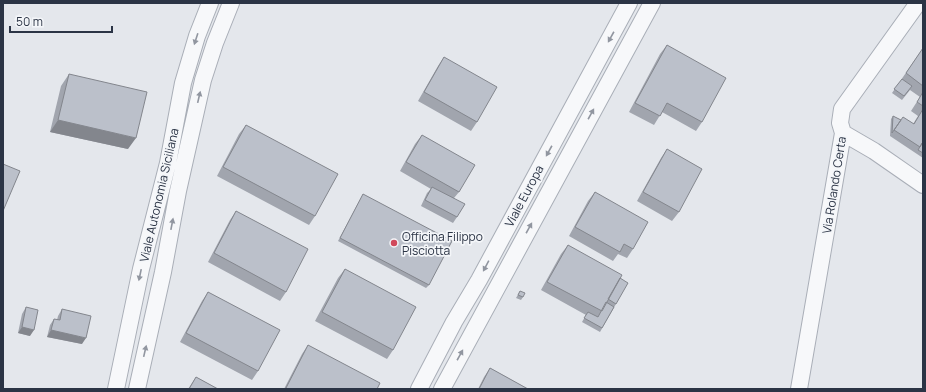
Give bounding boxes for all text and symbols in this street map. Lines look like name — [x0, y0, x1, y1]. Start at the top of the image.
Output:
scale bar — [10, 8, 112, 34]
text: 50 m — [16, 13, 43, 30]
one-way arrow — [607, 31, 614, 43]
one-way arrow — [193, 34, 199, 46]
one-way arrow — [197, 91, 203, 103]
one-way arrow — [588, 108, 595, 120]
street label: Viale Autonomia Siciliana — [135, 126, 183, 264]
street label: Via Rolando Certa — [818, 135, 850, 235]
one-way arrow — [545, 146, 552, 157]
street label: Viale Europa — [501, 162, 547, 230]
one-way arrow — [169, 218, 175, 230]
one-way arrow — [526, 222, 532, 234]
place label: Officina Filippo Pisciotta — [402, 228, 483, 259]
marker: Officina Filippo Pisciotta — [389, 238, 399, 248]
one-way arrow — [483, 260, 490, 271]
one-way arrow — [137, 268, 143, 281]
one-way arrow — [143, 345, 149, 357]
one-way arrow — [457, 349, 464, 361]

